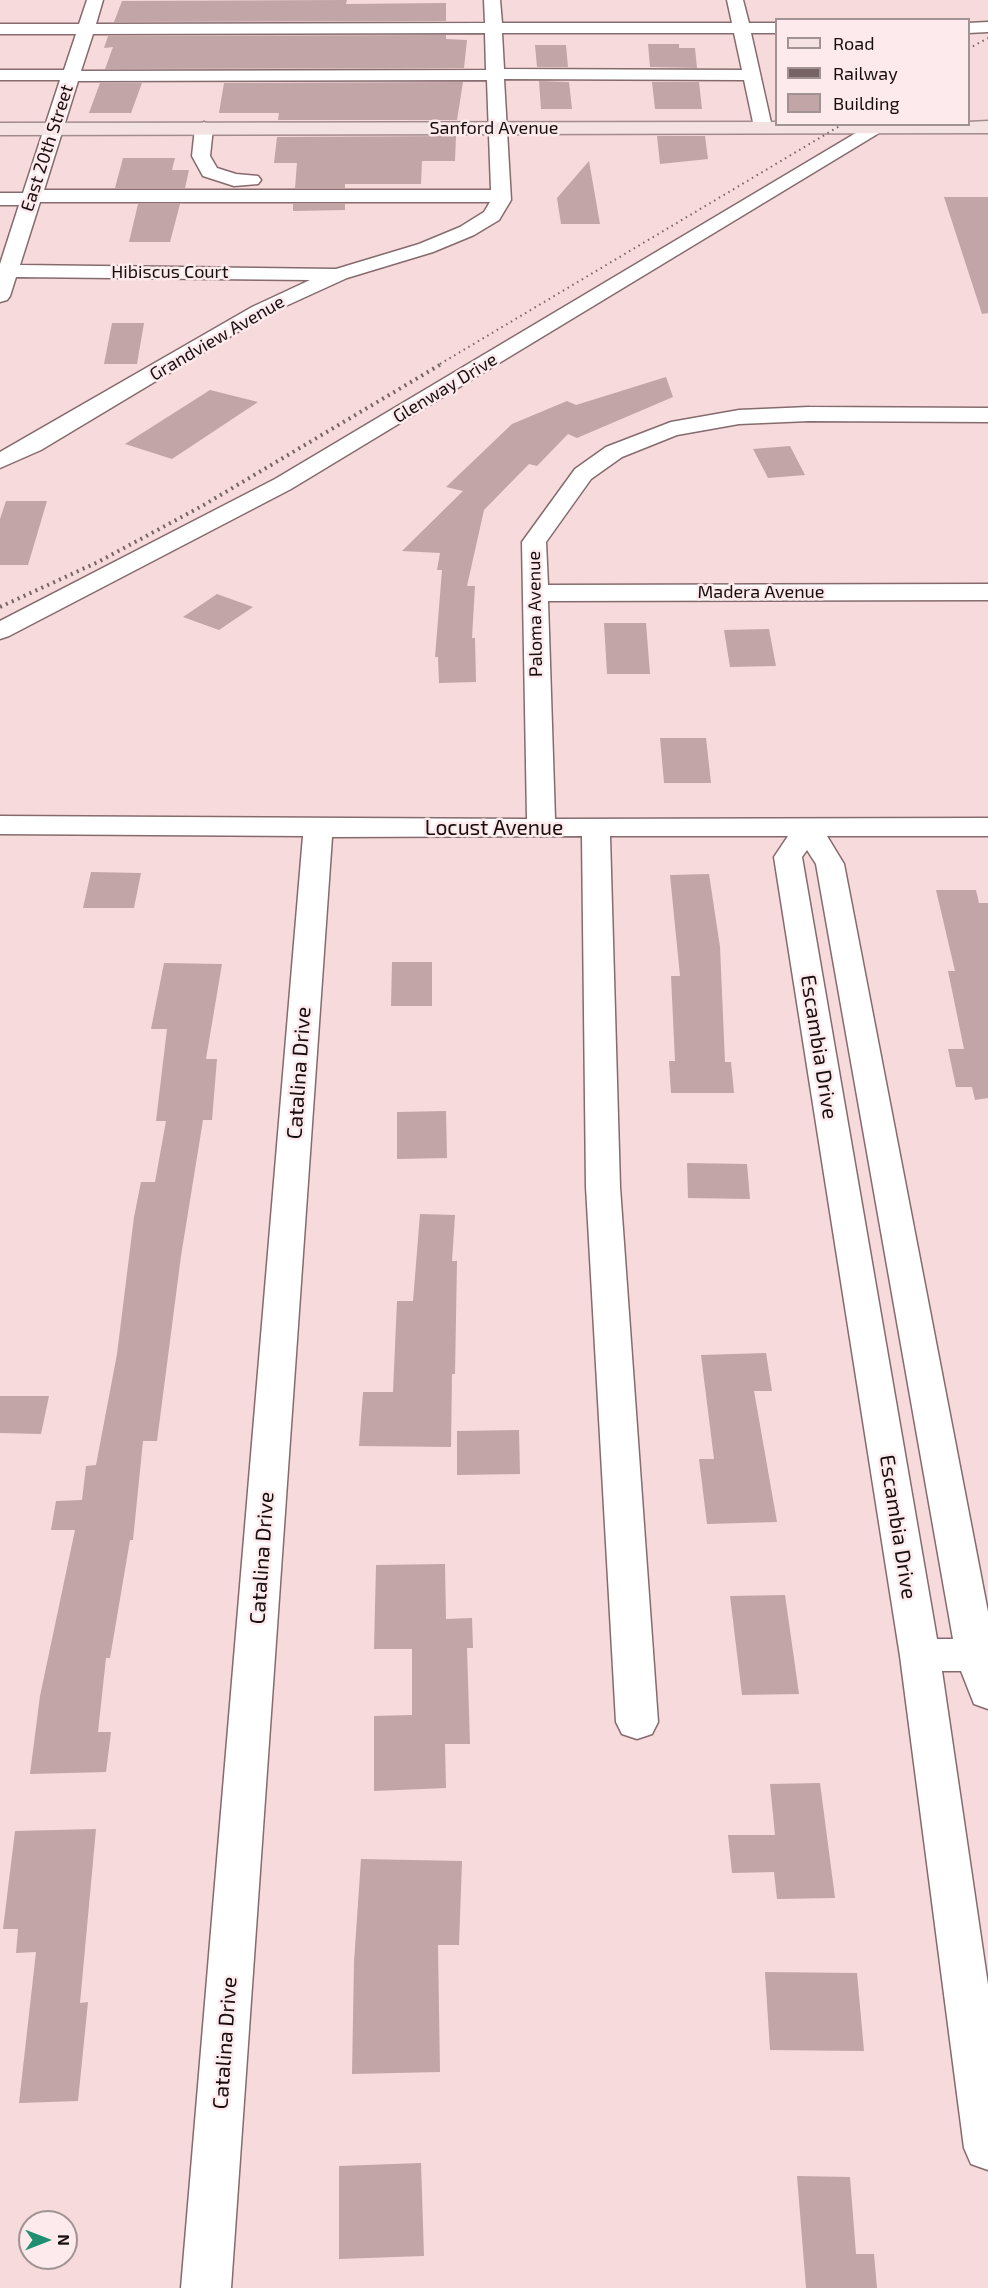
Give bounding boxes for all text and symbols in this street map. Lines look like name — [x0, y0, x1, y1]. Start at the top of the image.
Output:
legend — [775, 18, 970, 126]
text: Road — [833, 32, 874, 54]
text: Railway — [833, 62, 898, 84]
street label: East 20th Street — [16, 82, 78, 214]
text: Building — [833, 92, 900, 114]
street label: Sanford Avenue — [429, 117, 559, 139]
street label: Hibiscus Court — [111, 261, 229, 283]
street label: Grandview Avenue — [146, 291, 288, 385]
street label: Glenway Drive — [389, 348, 501, 428]
street label: Paloma Avenue — [523, 551, 547, 677]
street label: Madera Avenue — [697, 581, 825, 603]
street label: Locust Avenue — [425, 815, 563, 841]
street label: Escambia Drive — [795, 973, 843, 1121]
street label: Catalina Drive — [282, 1006, 316, 1140]
street label: Escambia Drive — [874, 1453, 922, 1601]
street label: Catalina Drive — [245, 1491, 279, 1625]
street label: Catalina Drive — [208, 1976, 242, 2110]
north arrow — [18, 2210, 78, 2270]
text: N — [55, 2234, 74, 2246]

